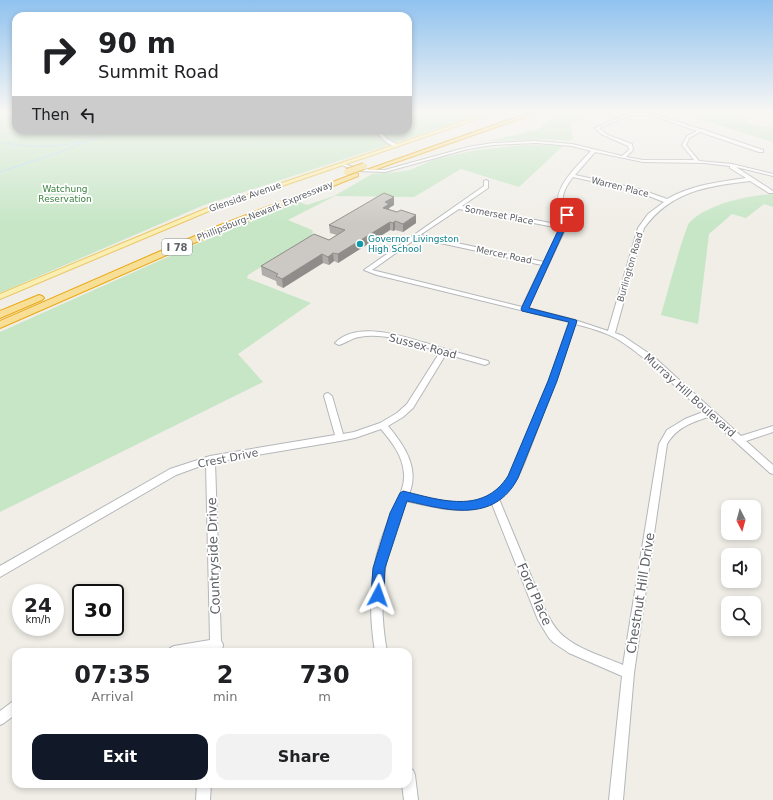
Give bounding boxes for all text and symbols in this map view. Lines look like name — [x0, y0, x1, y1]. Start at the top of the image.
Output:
text: 90 m — [98, 27, 176, 60]
icon: right — [32, 28, 84, 80]
text: Summit Road — [98, 61, 219, 82]
icon: left — [77, 104, 99, 126]
text: Then — [32, 106, 69, 124]
street label: Warren Place — [590, 175, 650, 199]
street label: Phillipsburg-Newark Expressway — [196, 179, 335, 243]
street label: Glenside Avenue — [208, 180, 283, 214]
park label: Watchung Reservation — [38, 184, 92, 204]
pin — [550, 198, 584, 232]
street label: Somerset Place — [464, 203, 535, 227]
icon: arrive — [556, 204, 578, 226]
street label: Burlington Road — [615, 231, 645, 303]
place label: Governor Livingston High School — [368, 234, 459, 254]
road number: I 78 — [162, 239, 192, 255]
marker: Governor Livingston High School — [355, 239, 365, 249]
street label: Mercer Road — [475, 244, 533, 266]
street label: Sussex Road — [388, 331, 458, 362]
street label: Murray Hill Boulevard — [641, 351, 738, 440]
street label: Crest Drive — [197, 446, 260, 471]
street label: Countryside Drive — [204, 497, 223, 615]
north arrow — [721, 500, 761, 540]
map controls — [721, 500, 761, 636]
street label: Chestnut Hill Drive — [624, 532, 657, 655]
button: sound — [721, 548, 761, 588]
street label: Ford Place — [514, 561, 555, 628]
position arrow — [357, 574, 399, 616]
speed limit sign: 30 — [72, 584, 124, 636]
text: 24 — [24, 593, 52, 617]
button: search — [721, 596, 761, 636]
text: km/h — [25, 614, 51, 625]
text: 07:35 — [74, 661, 151, 689]
text: 2 — [217, 661, 233, 689]
text: 730 — [300, 661, 350, 689]
text: Arrival — [91, 689, 134, 704]
text: min — [213, 689, 237, 704]
text: m — [318, 689, 331, 704]
button: Exit — [32, 734, 208, 780]
button: Share — [216, 734, 392, 780]

